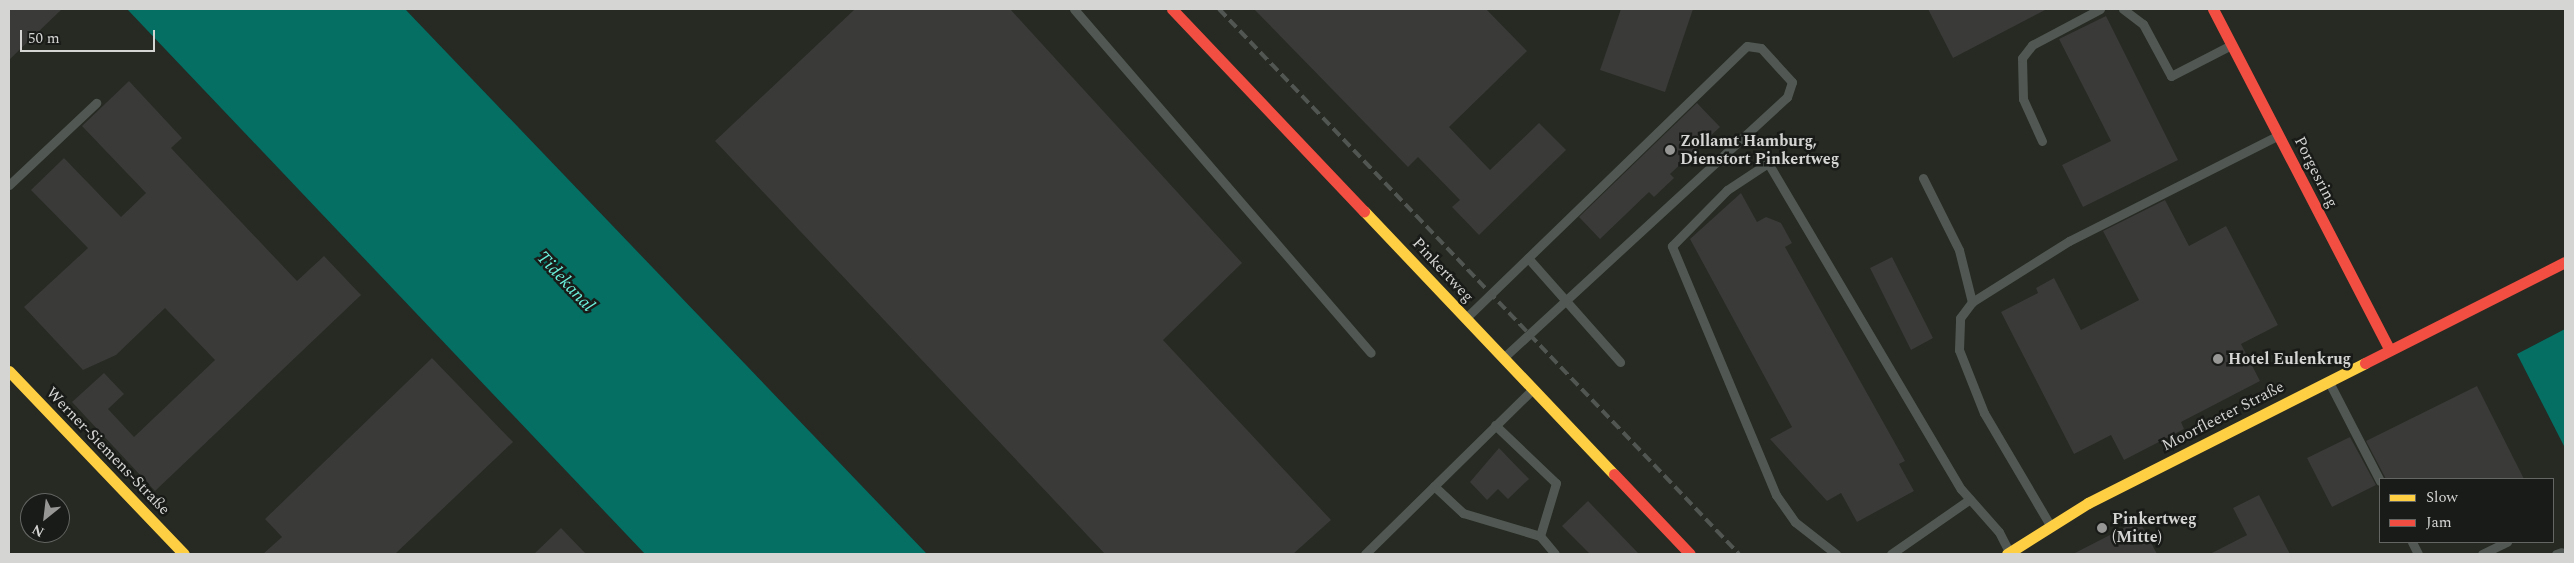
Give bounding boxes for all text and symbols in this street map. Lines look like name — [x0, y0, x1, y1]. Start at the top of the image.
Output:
scale bar — [22, 20, 158, 52]
text: 50 m — [28, 27, 60, 50]
place label: Zollamt Hamburg, Dienstort Pinkertweg — [1680, 131, 1839, 169]
street label: Porgesring — [2290, 133, 2342, 211]
marker: Zollamt Hamburg, Dienstort Pinkertweg — [1664, 144, 1676, 156]
street label: Pinkertweg — [1408, 234, 1478, 306]
water label: Tidekanal — [532, 247, 598, 317]
place label: Hotel Eulenkrug — [2228, 349, 2351, 369]
marker: Hotel Eulenkrug — [2212, 353, 2224, 365]
street label: Moorfleeter Straße — [2159, 377, 2287, 455]
street label: Werner-Siemens-Straße — [42, 383, 174, 519]
legend — [2379, 478, 2554, 543]
text: Slow — [2426, 486, 2458, 509]
north arrow — [20, 493, 70, 543]
place label: Pinkertweg (Mitte) — [2112, 509, 2197, 547]
text: Jam — [2426, 511, 2452, 534]
text: N — [28, 519, 48, 543]
marker: Pinkertweg (Mitte) — [2096, 522, 2108, 534]

